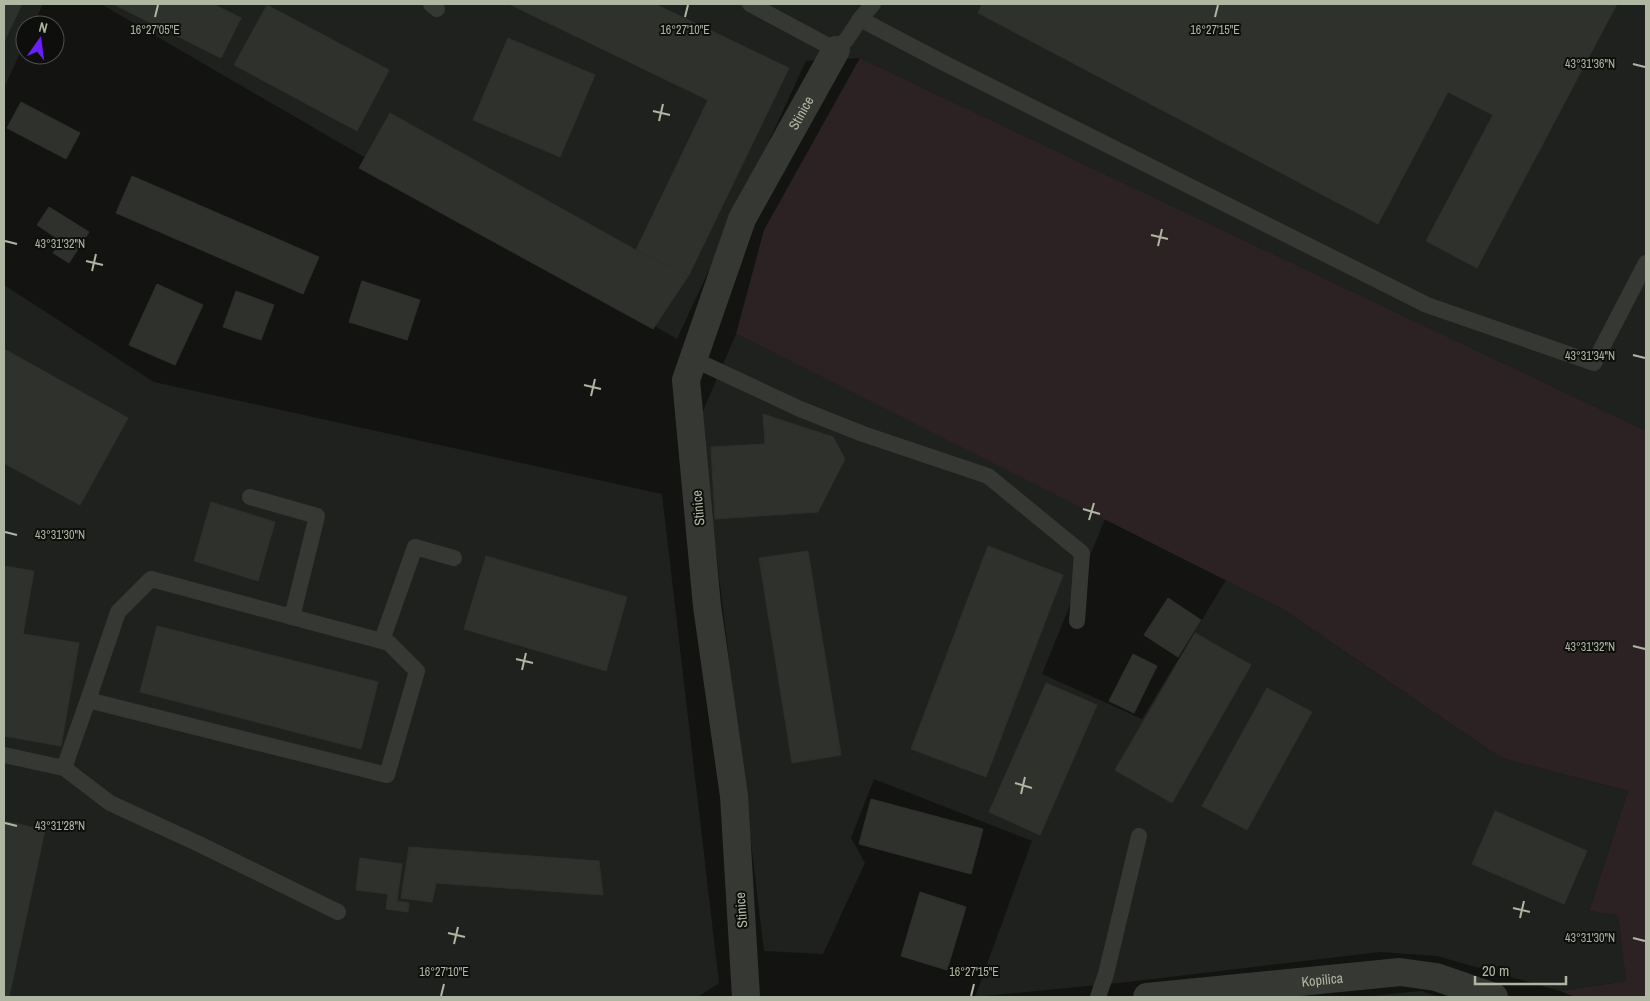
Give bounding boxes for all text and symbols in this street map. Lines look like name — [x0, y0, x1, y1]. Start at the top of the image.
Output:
north arrow — [15, 15, 65, 65]
text: N — [37, 18, 49, 37]
text: 16°27'05"E — [130, 22, 180, 38]
text: 16°27'10"E — [660, 22, 710, 38]
text: 16°27'15"E — [1190, 22, 1240, 38]
text: 43°31'36"N — [1565, 56, 1615, 72]
street label: Stinice — [784, 93, 818, 133]
text: 43°31'32"N — [35, 236, 85, 252]
text: 43°31'34"N — [1565, 348, 1615, 364]
street label: Stinice — [687, 489, 709, 527]
text: 43°31'30"N — [35, 527, 85, 543]
text: 43°31'32"N — [1565, 639, 1615, 655]
text: 43°31'28"N — [35, 818, 85, 834]
street label: Stinice — [731, 892, 751, 928]
text: 43°31'30"N — [1565, 930, 1615, 946]
scale bar — [1475, 954, 1566, 986]
text: 20 m — [1482, 960, 1509, 981]
text: 16°27'10"E — [419, 964, 469, 980]
text: 16°27'15"E — [949, 964, 999, 980]
street label: Kopilica — [1301, 969, 1344, 991]

